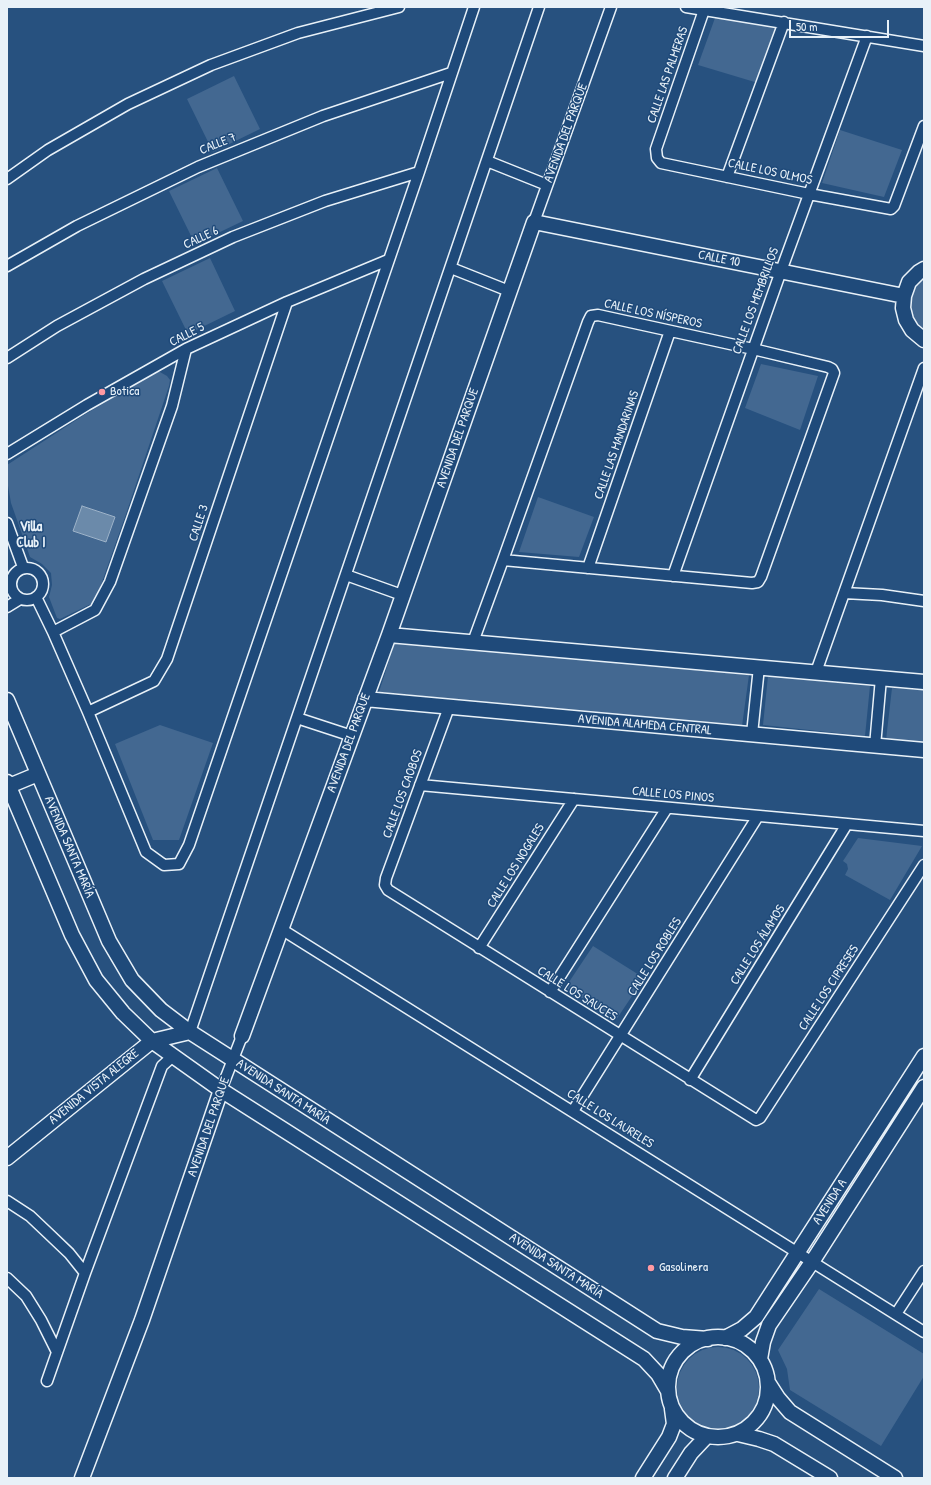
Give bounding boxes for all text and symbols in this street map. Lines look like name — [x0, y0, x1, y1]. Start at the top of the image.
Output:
scale bar — [791, 12, 891, 38]
text: 50 m — [796, 18, 817, 35]
street label: CALLE LAS PALMERAS — [644, 25, 692, 125]
street label: AVENIDA DEL PARQUE — [541, 81, 591, 185]
street label: CALLE 7 — [197, 130, 239, 158]
street label: CALLE LOS OLMOS — [726, 155, 814, 189]
street label: CALLE 6 — [181, 223, 221, 253]
street label: CALLE LOS MEMBRILLOS — [729, 245, 783, 357]
street label: CALLE 10 — [697, 247, 741, 271]
street label: CALLE LOS NÍSPEROS — [603, 296, 703, 332]
street label: CALLE 5 — [167, 320, 207, 350]
place label: Botica — [110, 384, 139, 400]
street label: AVENIDA DEL PARQUE — [434, 386, 482, 490]
marker: Botica — [97, 387, 107, 397]
street label: CALLE LAS MANDARINAS — [591, 389, 643, 501]
street label: CALLE 3 — [186, 503, 212, 543]
district label: Villa Club I — [16, 519, 46, 552]
street label: AVENIDA DEL PARQUE — [324, 691, 374, 795]
street label: AVENIDA ALAMEDA CENTRAL — [577, 711, 713, 739]
street label: CALLE LOS CAOBOS — [380, 747, 426, 841]
street label: CALLE LOS PINOS — [631, 784, 715, 806]
street label: AVENIDA SANTA MARÍA — [41, 794, 97, 900]
street label: CALLE LOS NOGALES — [484, 821, 548, 911]
street label: CALLE LOS ÁLAMOS — [727, 902, 789, 988]
street label: CALLE LOS ROBLES — [625, 915, 685, 999]
street label: CALLE LOS CIPRESES — [796, 942, 862, 1034]
street label: CALLE LOS SAUCES — [534, 963, 620, 1025]
street label: AVENIDA VISTA ALEGRE — [46, 1046, 142, 1128]
street label: AVENIDA SANTA MARÍA — [233, 1056, 333, 1128]
street label: AVENIDA DEL PARQUE — [185, 1075, 233, 1179]
street label: CALLE LOS LAURELES — [564, 1086, 656, 1152]
street label: AVENIDA A — [810, 1176, 850, 1228]
street label: AVENIDA SANTA MARÍA — [506, 1230, 606, 1302]
place label: Gasolinera — [659, 1260, 708, 1276]
marker: Gasolinera — [646, 1263, 656, 1273]

